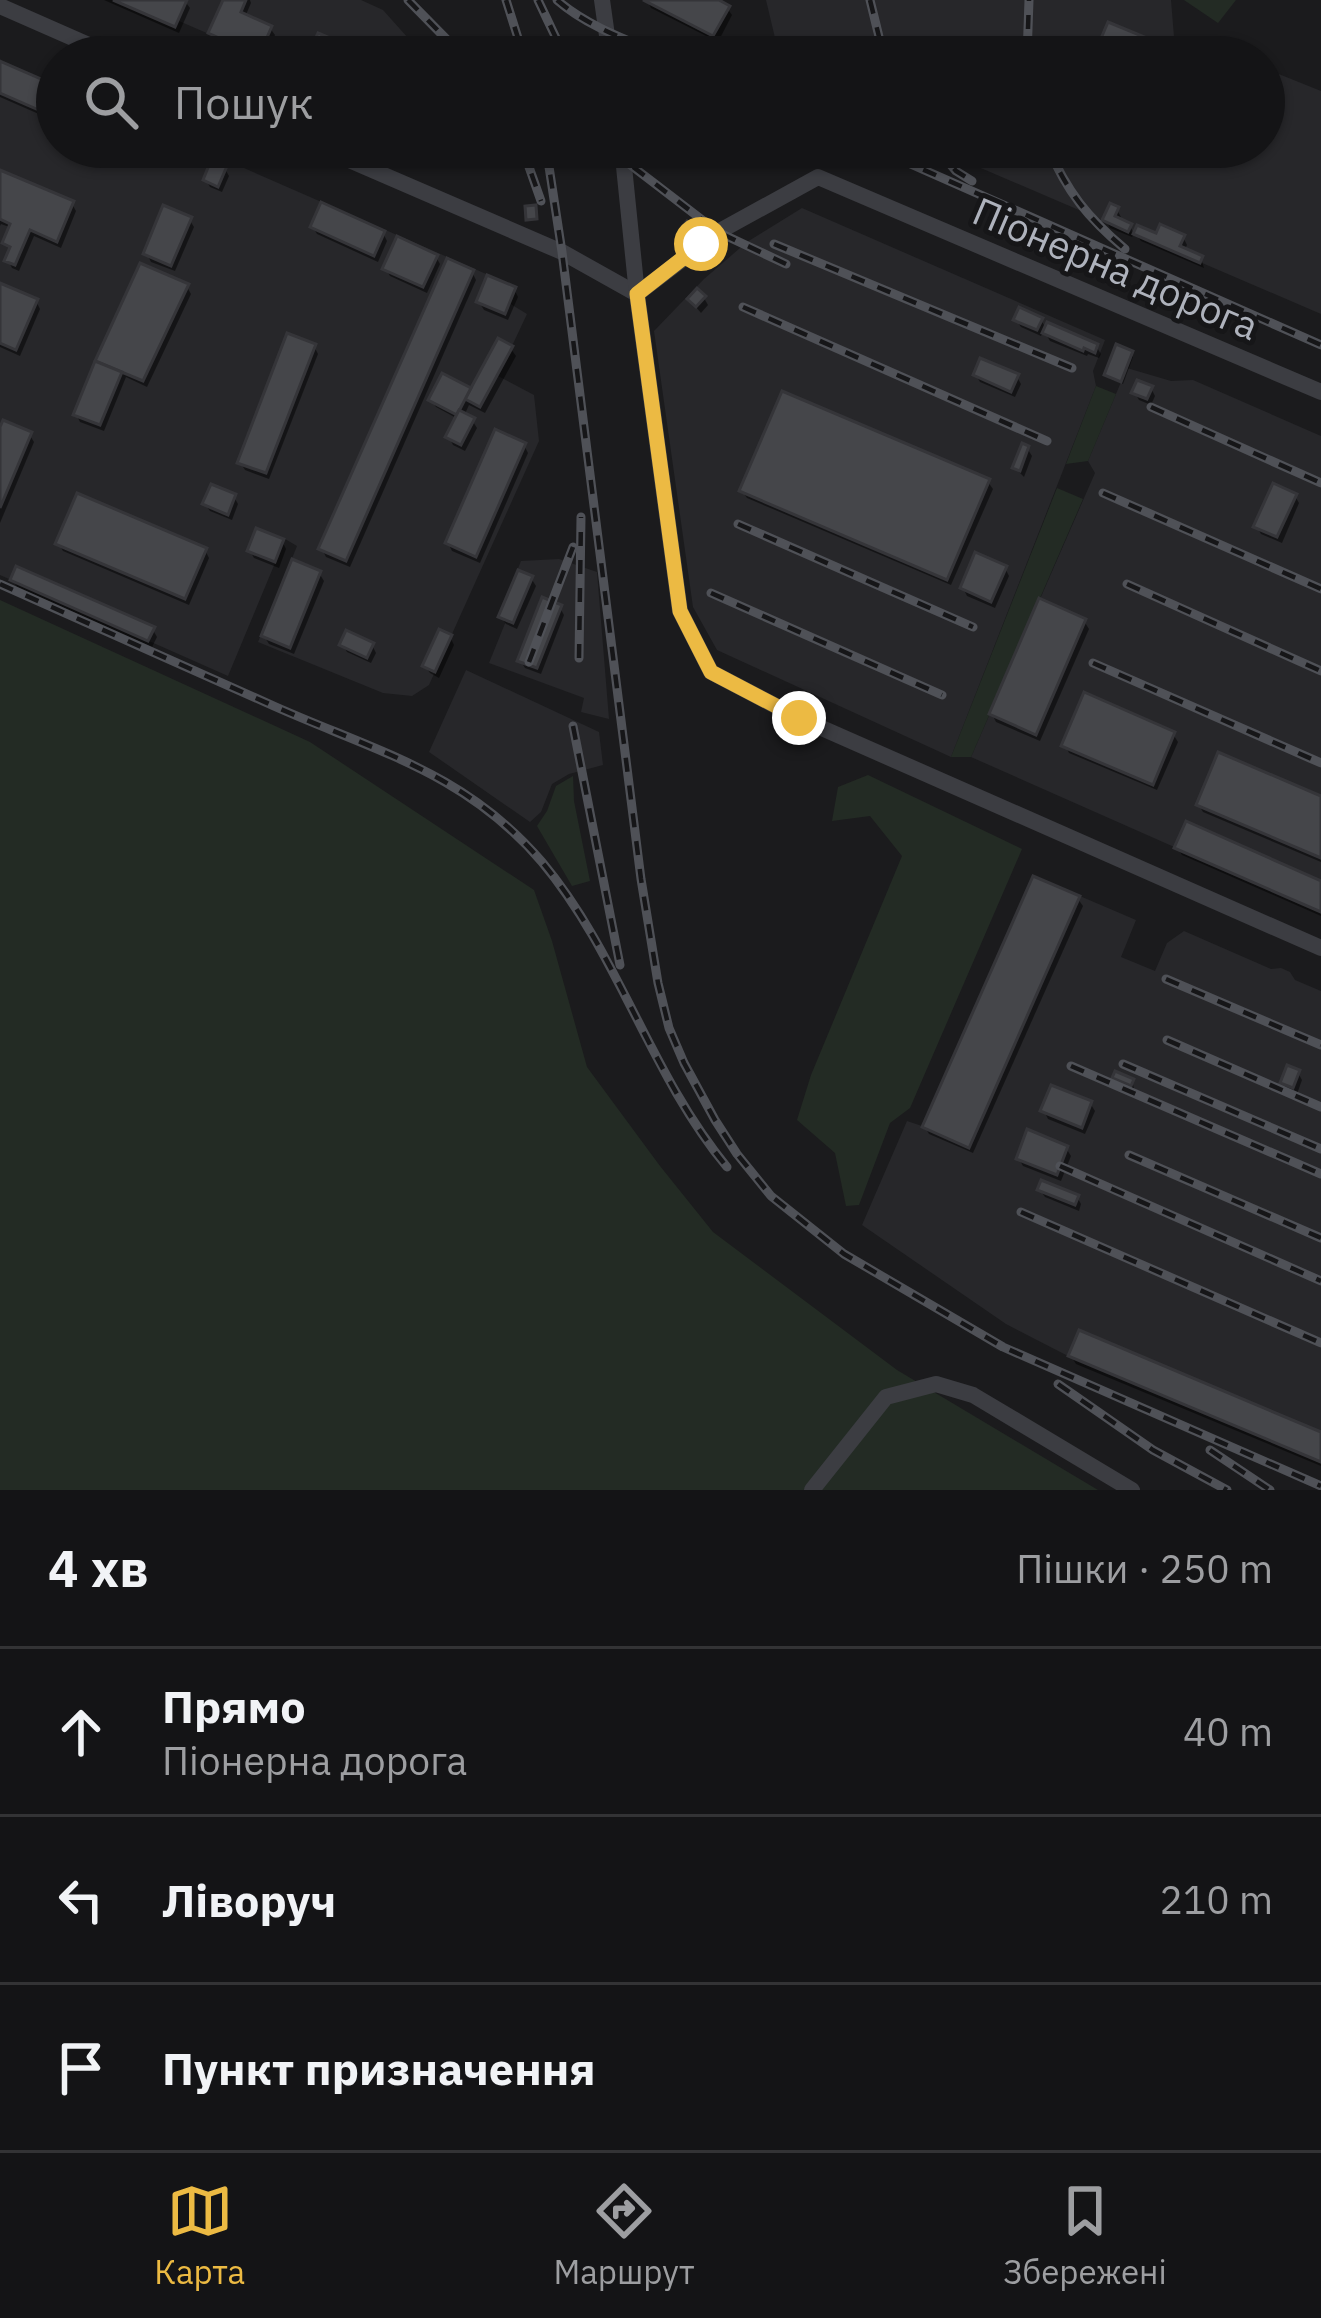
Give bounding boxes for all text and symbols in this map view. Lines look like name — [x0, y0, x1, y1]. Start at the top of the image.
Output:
search box — [36, 36, 1285, 168]
icon: search — [78, 69, 144, 135]
text: Пошук — [174, 73, 314, 131]
street label: Піонерна дорога — [966, 185, 1266, 351]
route start — [674, 217, 728, 271]
route end — [772, 691, 826, 745]
text: 4 хв — [48, 1535, 149, 1601]
text: Пішки · 250 m — [1016, 1543, 1273, 1594]
text: Прямо — [162, 1677, 306, 1735]
icon: ahead — [48, 1699, 114, 1765]
text: 40 m — [1183, 1706, 1273, 1757]
text: Піонерна дорога — [162, 1735, 467, 1786]
icon: left — [48, 1867, 114, 1933]
text: Ліворуч — [162, 1871, 336, 1929]
text: 210 m — [1160, 1874, 1273, 1925]
icon: arrive — [48, 2035, 114, 2101]
text: Пункт призначення — [162, 2039, 596, 2097]
tab: Карта — [154, 2178, 245, 2293]
tab: Маршрут — [553, 2178, 695, 2293]
tab: Збережені — [1003, 2178, 1167, 2293]

